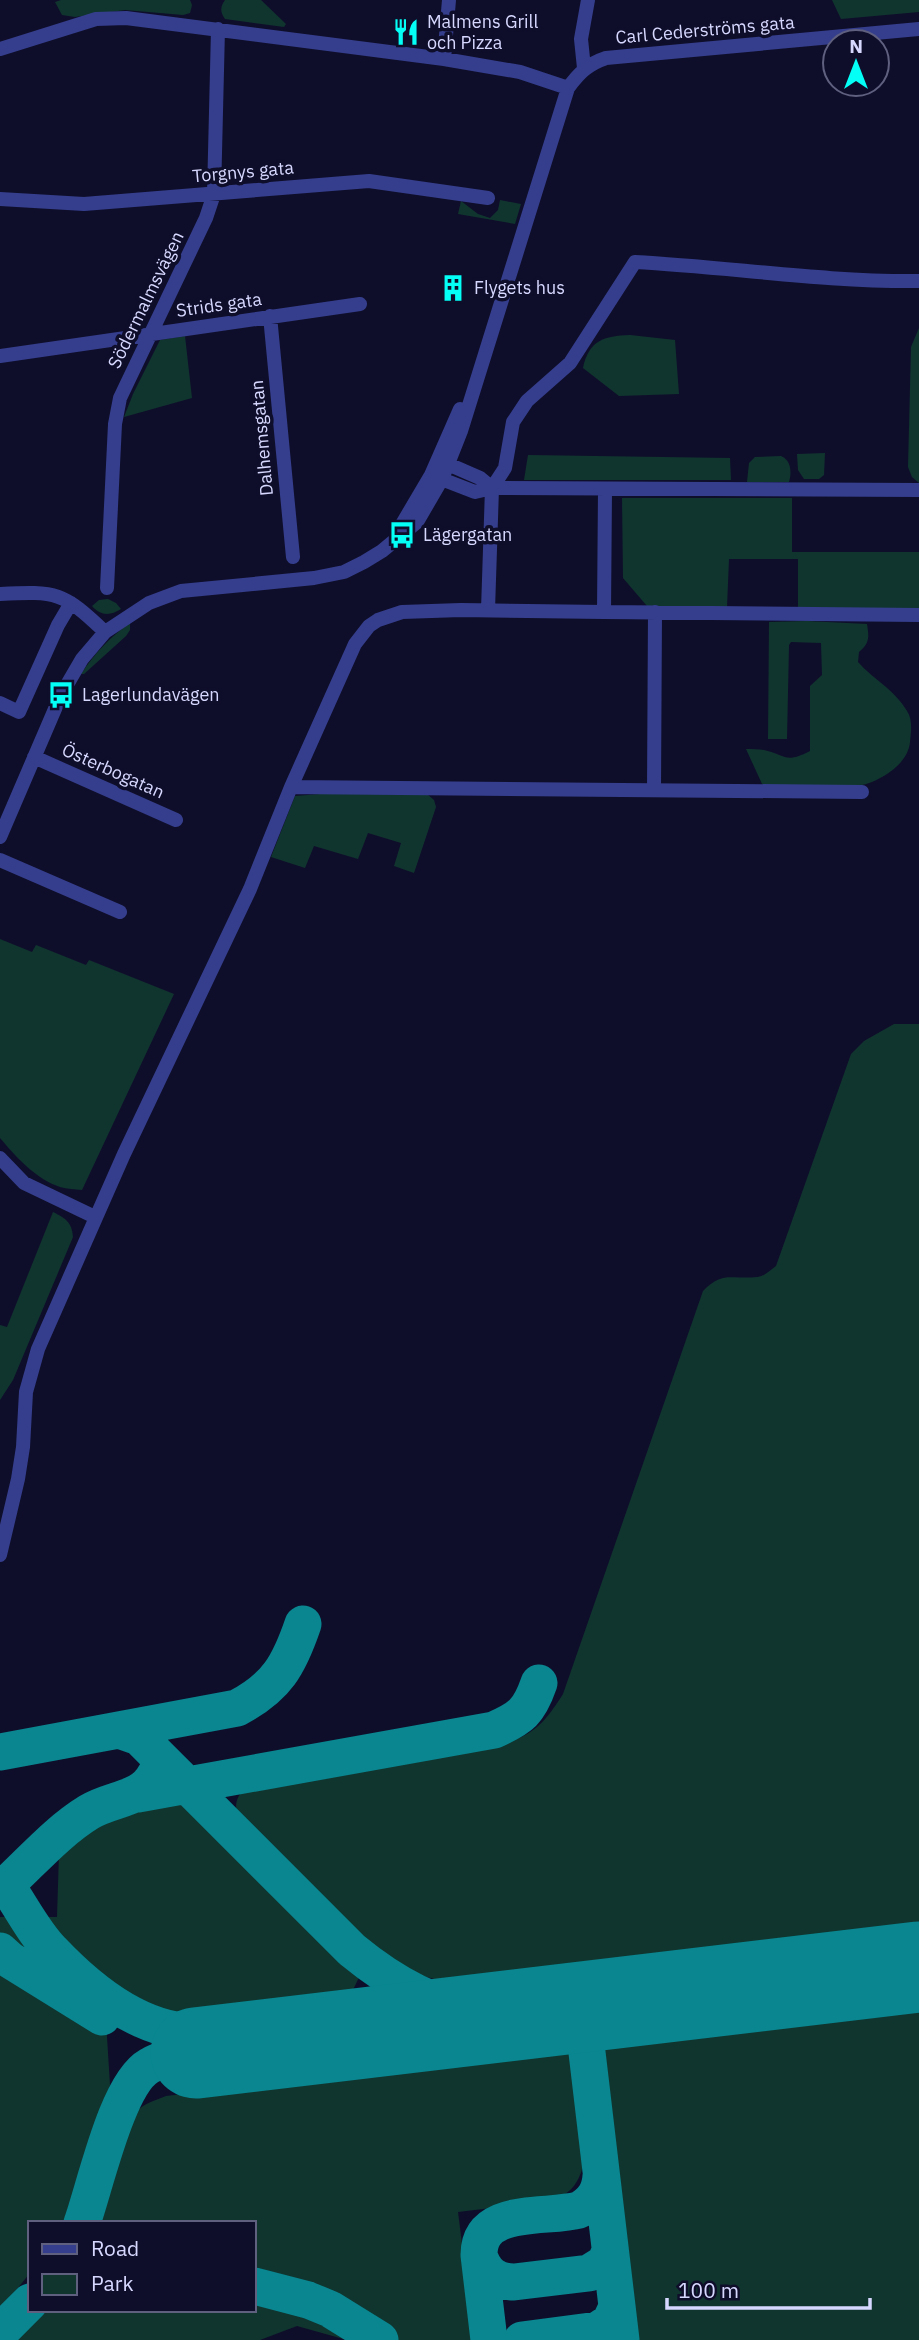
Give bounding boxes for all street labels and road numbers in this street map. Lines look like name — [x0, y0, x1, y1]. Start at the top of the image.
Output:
street label: Carl Cederströms gata — [614, 10, 796, 49]
street label: Torgnys gata — [191, 156, 295, 187]
street label: Södermalmsvägen — [102, 227, 189, 372]
street label: Strids gata — [175, 287, 264, 322]
street label: Dalhemsgatan — [245, 379, 278, 497]
street label: Österbogatan — [58, 738, 168, 803]

